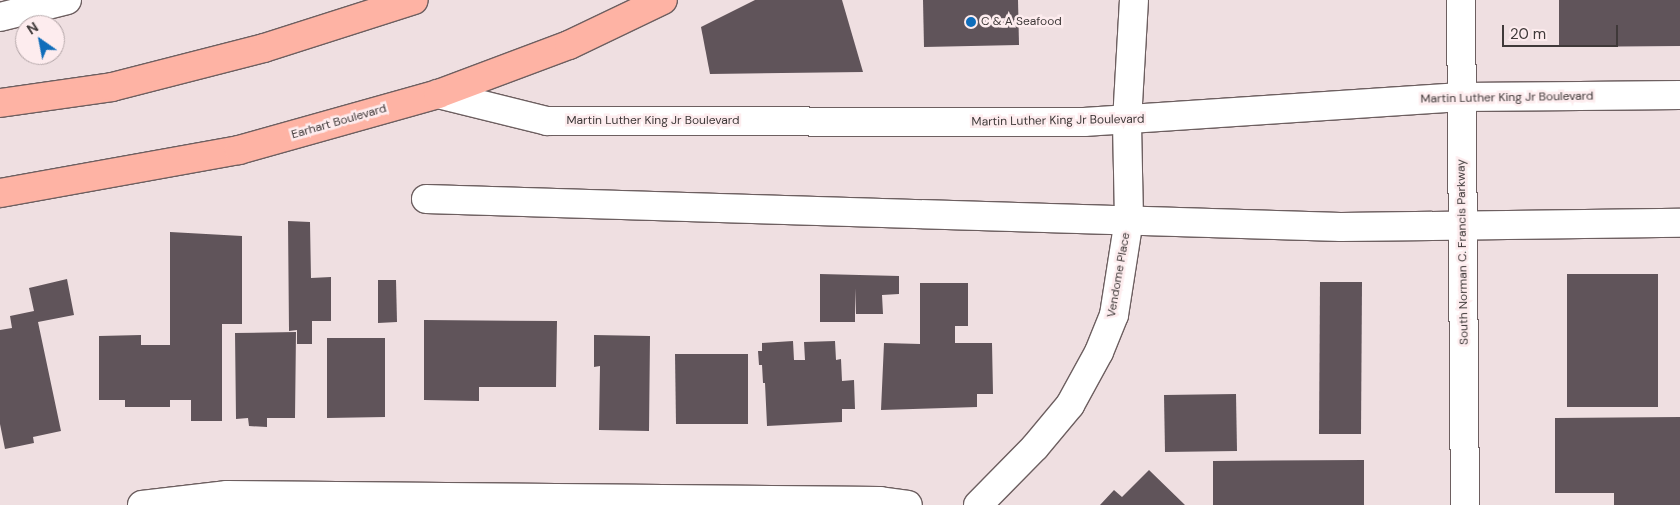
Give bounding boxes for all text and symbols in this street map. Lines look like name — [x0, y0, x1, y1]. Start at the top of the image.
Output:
north arrow — [15, 15, 65, 65]
place label: C & A Seafood — [981, 15, 1062, 29]
scale bar — [1505, 15, 1621, 47]
marker: C & A Seafood — [965, 16, 977, 28]
text: N — [23, 18, 42, 39]
text: 20 m — [1510, 24, 1546, 44]
street label: Martin Luther King Jr Boulevard — [1420, 89, 1594, 107]
street label: Earhart Boulevard — [290, 102, 388, 142]
street label: Martin Luther King Jr Boulevard — [971, 112, 1145, 130]
street label: Martin Luther King Jr Boulevard — [566, 114, 740, 128]
street label: South Norman C. Francis Parkway — [1454, 159, 1472, 345]
street label: Vendome Place — [1104, 231, 1134, 319]

